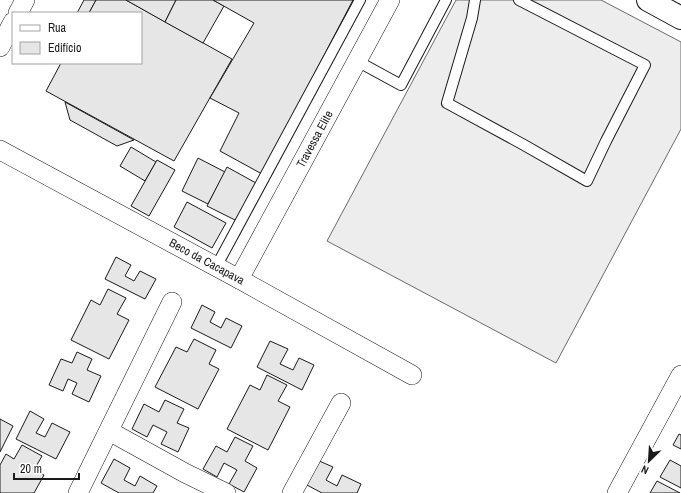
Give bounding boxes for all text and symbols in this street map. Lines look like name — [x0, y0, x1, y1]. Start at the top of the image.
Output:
legend — [12, 12, 142, 64]
text: Rua — [48, 20, 67, 36]
text: Edifício — [48, 40, 81, 56]
street label: Travessa Elite — [293, 108, 337, 171]
street label: Beco da Cacapava — [166, 235, 248, 289]
north arrow — [629, 441, 669, 481]
scale bar — [14, 455, 79, 481]
text: 20 m — [20, 461, 42, 477]
text: N — [639, 462, 651, 478]

